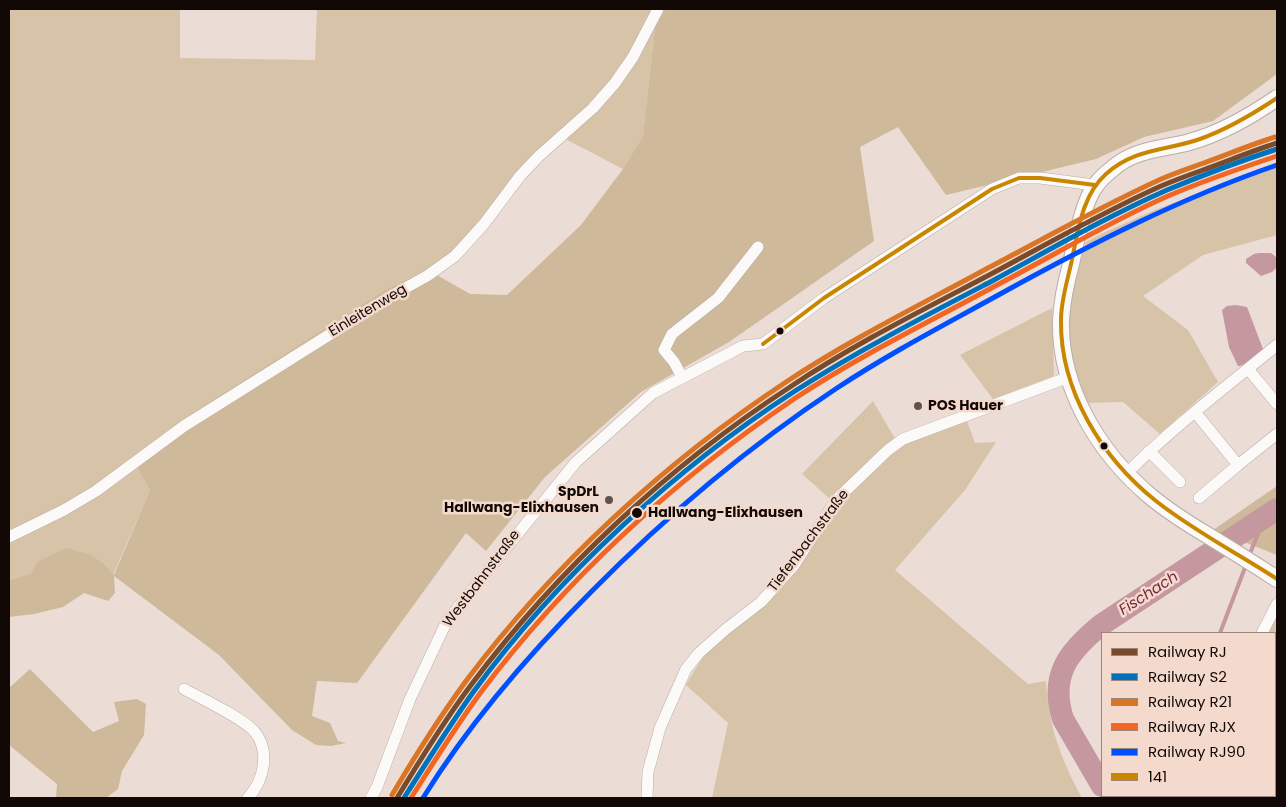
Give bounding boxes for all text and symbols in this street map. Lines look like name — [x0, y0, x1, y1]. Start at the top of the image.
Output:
street label: Einleitenweg — [326, 281, 410, 341]
unlabelled marker — [775, 326, 785, 336]
place label: POS Hauer — [928, 398, 1003, 414]
marker: POS Hauer — [912, 400, 924, 412]
unlabelled marker — [1099, 441, 1109, 451]
place label: SpDrL Hallwang-Elixhausen — [444, 484, 599, 516]
street label: Tiefenbachstraße — [765, 487, 853, 595]
marker: SpDrL Hallwang-Elixhausen — [603, 494, 615, 506]
place label: Hallwang-Elixhausen — [648, 505, 803, 521]
marker: Hallwang-Elixhausen — [630, 506, 644, 520]
street label: Westbahnstraße — [440, 527, 524, 631]
water label: Fischach — [1116, 568, 1182, 620]
legend — [1101, 632, 1276, 797]
text: Railway RJ — [1148, 641, 1227, 662]
text: Railway S2 — [1148, 666, 1227, 687]
text: Railway R21 — [1148, 691, 1232, 712]
text: Railway RJX — [1148, 716, 1236, 737]
text: Railway RJ90 — [1148, 741, 1245, 762]
text: 141 — [1148, 766, 1167, 787]

